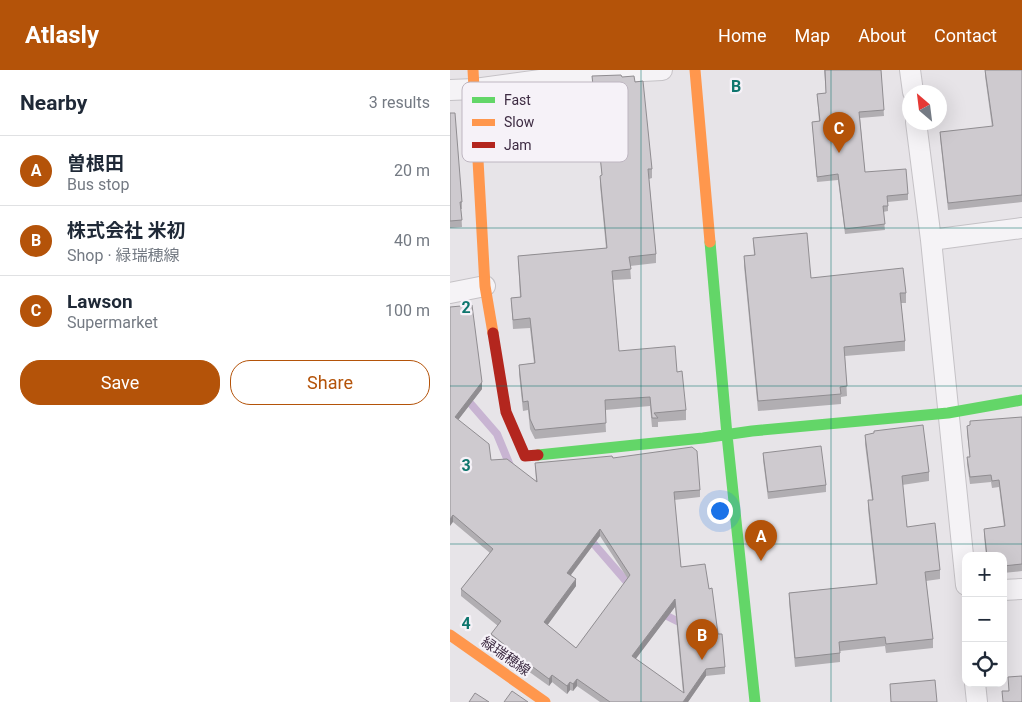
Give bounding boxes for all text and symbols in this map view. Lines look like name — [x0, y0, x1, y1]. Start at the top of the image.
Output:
text: Atlasly — [25, 21, 99, 49]
text: Home — [718, 25, 767, 46]
text: Map — [795, 25, 830, 46]
text: About — [858, 25, 906, 46]
text: Contact — [934, 25, 997, 46]
text: B — [731, 77, 741, 96]
legend — [462, 82, 628, 162]
north arrow — [902, 85, 947, 130]
text: Nearby — [20, 91, 87, 115]
text: Fast — [504, 92, 531, 108]
text: 3 results — [369, 93, 430, 112]
pin: C — [823, 112, 855, 153]
text: Slow — [504, 114, 535, 130]
text: Jam — [504, 137, 532, 153]
text: 曽根田 — [67, 152, 124, 175]
text: A — [31, 161, 41, 180]
text: 20 m — [394, 161, 430, 180]
text: Bus stop — [67, 175, 129, 194]
text: 株式会社 米初 — [67, 219, 186, 242]
text: B — [31, 231, 41, 250]
text: 40 m — [394, 231, 430, 250]
text: Shop · 緑瑞穂線 — [67, 246, 180, 265]
text: Lawson — [67, 290, 133, 313]
text: 2 — [461, 298, 471, 317]
text: C — [31, 301, 41, 320]
text: 100 m — [385, 301, 430, 320]
text: Supermarket — [67, 313, 158, 332]
button: Save — [20, 360, 220, 405]
button: Share — [230, 360, 430, 405]
text: 3 — [461, 456, 471, 475]
your location — [707, 498, 733, 524]
pin: A — [745, 520, 777, 561]
map controls — [962, 552, 1007, 687]
button: + — [962, 552, 1007, 597]
button: − — [962, 597, 1007, 642]
text: 4 — [461, 614, 471, 633]
pin: B — [686, 619, 718, 660]
street label: 緑瑞穂線 — [478, 633, 534, 679]
button: locate — [962, 642, 1007, 687]

